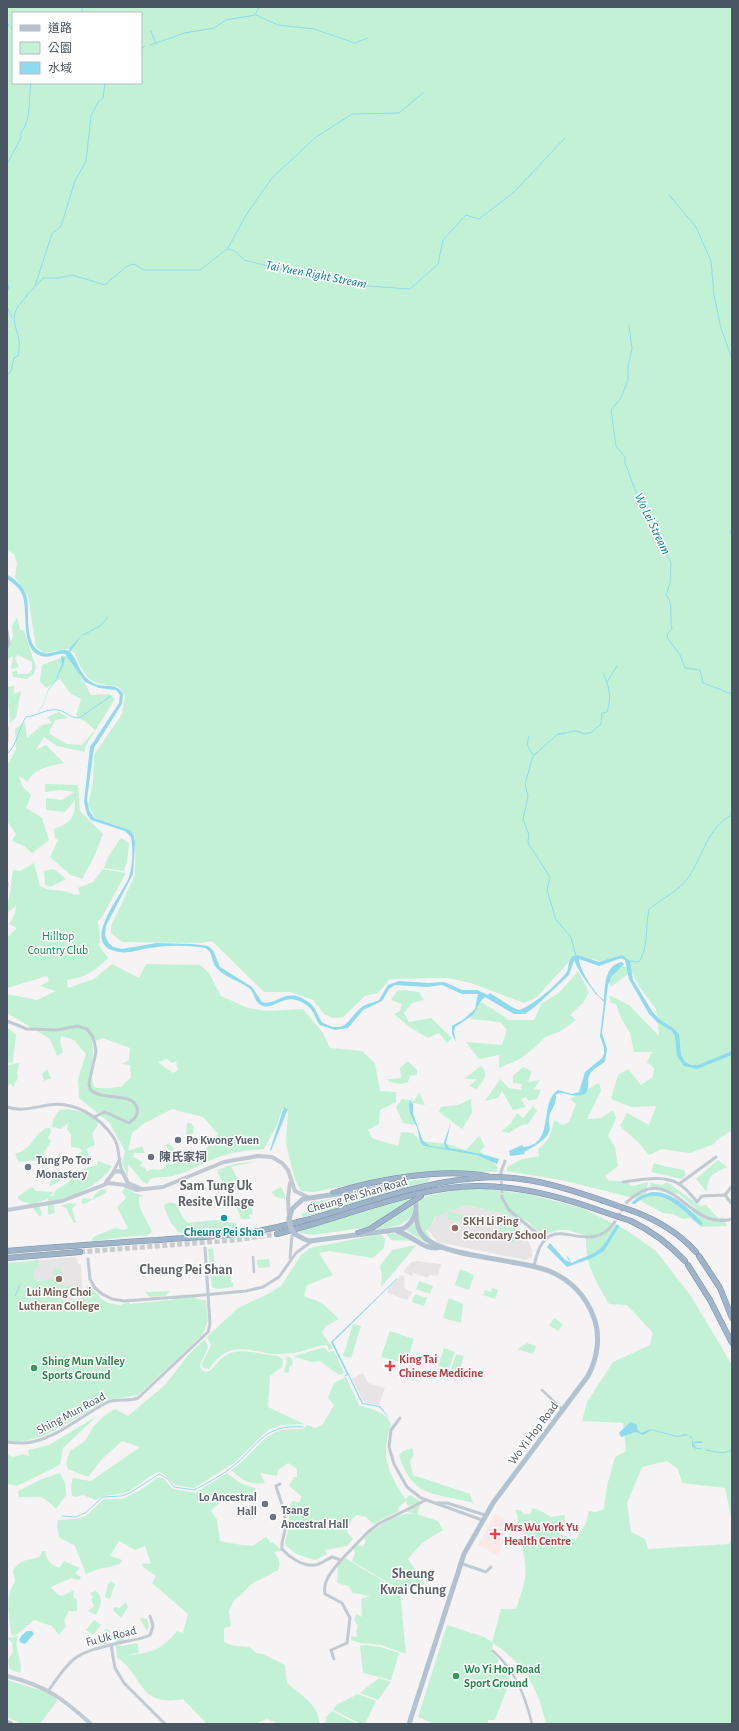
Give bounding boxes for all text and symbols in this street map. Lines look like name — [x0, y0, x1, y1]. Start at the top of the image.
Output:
legend — [12, 12, 142, 84]
text: 道路 — [48, 21, 72, 34]
text: 公園 — [48, 42, 72, 54]
text: 水域 — [48, 62, 72, 74]
water label: Tai Yuen Right Stream — [264, 259, 368, 291]
water label: Wo Lei Stream — [632, 491, 672, 557]
park label: Hilltop Country Club — [28, 930, 88, 957]
place label: Po Kwong Yuen — [186, 1134, 259, 1146]
marker: Po Kwong Yuen — [173, 1135, 183, 1145]
place label: 陳氏家祠 — [159, 1150, 207, 1163]
marker: 陳氏家祠 — [146, 1152, 156, 1162]
place label: Tung Po Tor Monastery — [36, 1154, 92, 1181]
marker: Tung Po Tor Monastery — [23, 1162, 33, 1172]
street label: Cheung Pei Shan Road — [306, 1175, 408, 1215]
district label: Sam Tung Uk Resite Village — [178, 1179, 255, 1209]
marker: Cheung Pei Shan — [219, 1213, 229, 1223]
place label: SKH Li Ping Secondary School — [463, 1215, 546, 1242]
marker: SKH Li Ping Secondary School — [450, 1223, 460, 1233]
place label: Cheung Pei Shan — [184, 1226, 264, 1238]
district label: Cheung Pei Shan — [139, 1263, 233, 1277]
marker: Lui Ming Choi Lutheran College — [54, 1274, 64, 1284]
place label: Lui Ming Choi Lutheran College — [19, 1286, 100, 1312]
place label: King Tai Chinese Medicine — [399, 1353, 483, 1379]
place label: Shing Mun Valley Sports Ground — [42, 1355, 125, 1381]
marker: King Tai Chinese Medicine — [384, 1360, 396, 1372]
marker: Shing Mun Valley Sports Ground — [29, 1363, 39, 1373]
street label: Shing Mun Road — [35, 1390, 107, 1436]
street label: Wo Yi Hop Road — [506, 1399, 560, 1467]
place label: Lo Ancestral Hall — [199, 1491, 257, 1517]
marker: Lo Ancestral Hall — [260, 1499, 270, 1509]
place label: Tsang Ancestral Hall — [281, 1504, 348, 1530]
marker: Tsang Ancestral Hall — [268, 1512, 278, 1522]
place label: Mrs Wu York Yu Health Centre — [504, 1521, 579, 1547]
marker: Mrs Wu York Yu Health Centre — [489, 1528, 501, 1540]
district label: Sheung Kwai Chung — [380, 1567, 447, 1597]
street label: Fu Uk Road — [85, 1624, 137, 1648]
place label: Wo Yi Hop Road Sport Ground — [464, 1663, 541, 1689]
marker: Wo Yi Hop Road Sport Ground — [451, 1671, 461, 1681]

